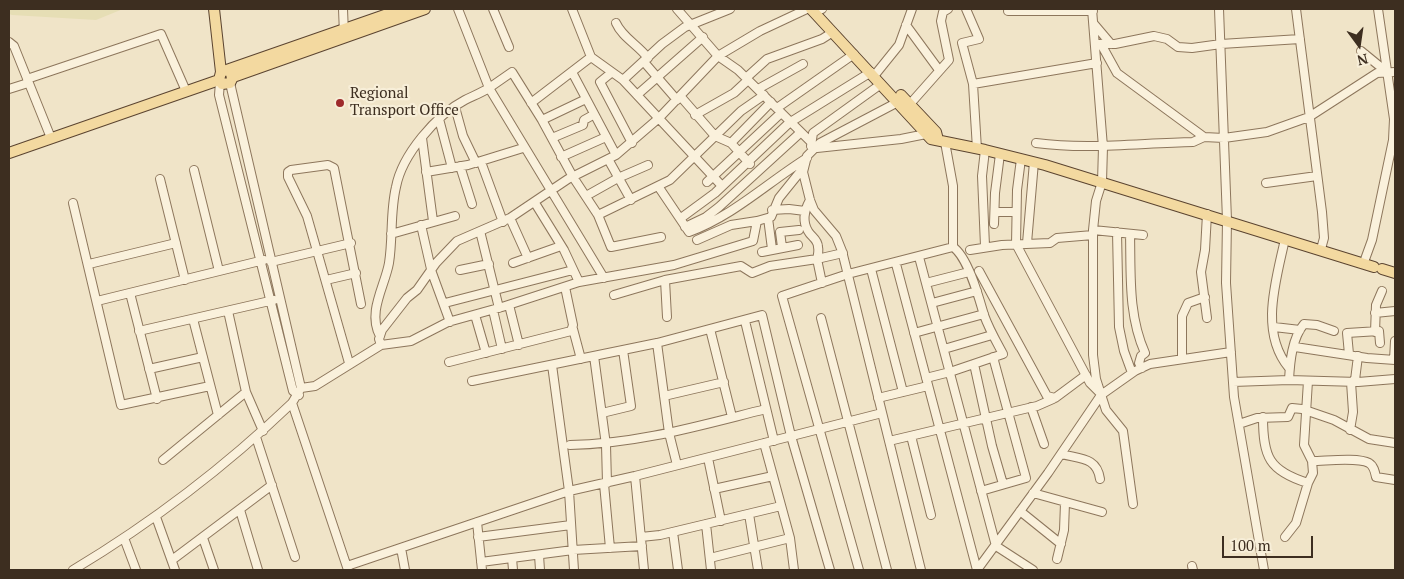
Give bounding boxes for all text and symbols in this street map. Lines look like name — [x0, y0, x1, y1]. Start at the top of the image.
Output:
north arrow — [1334, 20, 1384, 70]
text: N — [1355, 50, 1370, 71]
place label: Regional Transport Office — [350, 85, 459, 120]
marker: Regional Transport Office — [334, 97, 346, 109]
scale bar — [1224, 526, 1315, 558]
text: 100 m — [1230, 535, 1271, 555]

